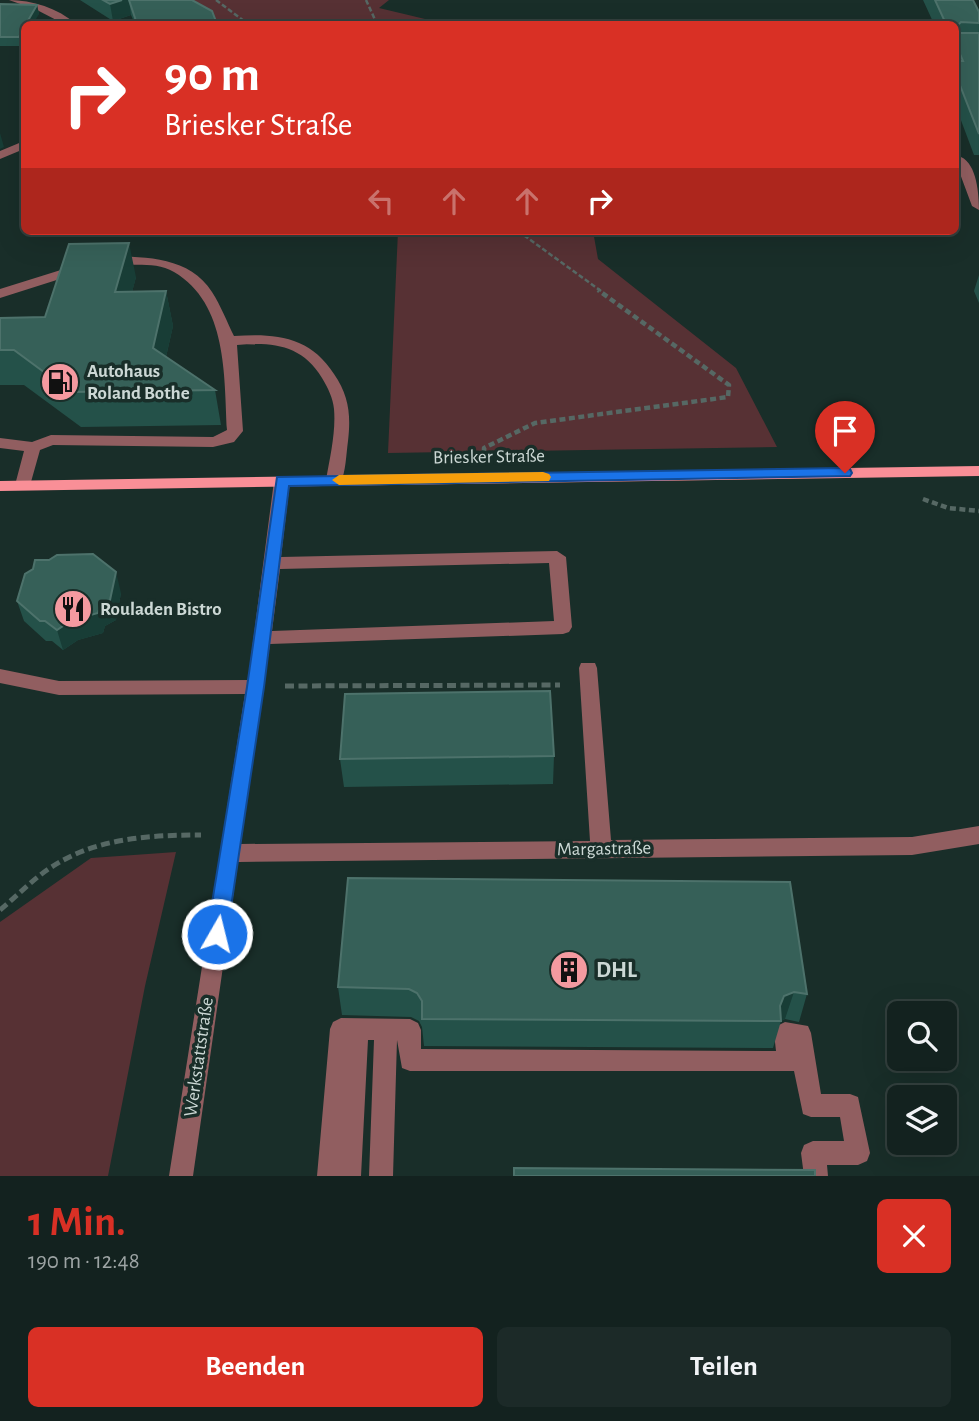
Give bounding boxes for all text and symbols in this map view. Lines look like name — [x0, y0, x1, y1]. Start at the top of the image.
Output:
icon: right — [49, 49, 140, 140]
text: 90 m — [164, 51, 260, 100]
text: Briesker Straße — [164, 109, 353, 141]
icon: left — [362, 182, 400, 220]
icon: ahead — [435, 182, 473, 220]
icon: ahead — [508, 182, 546, 220]
icon: right — [581, 182, 619, 220]
fuel station icon: Autohaus Roland Bothe — [39, 361, 81, 403]
place label: Autohaus Roland Bothe — [87, 362, 190, 403]
pin — [815, 401, 875, 473]
icon: arrive — [826, 412, 864, 450]
street label: Briesker Straße — [433, 447, 545, 467]
restaurant icon: Rouladen Bistro — [52, 588, 94, 630]
place label: Rouladen Bistro — [100, 600, 222, 619]
street label: Margastraße — [557, 839, 651, 859]
position arrow — [180, 897, 254, 971]
building icon: DHL — [548, 949, 590, 991]
place label: DHL — [596, 959, 637, 982]
street label: Werkstattstraße — [181, 996, 217, 1118]
map controls — [887, 1001, 957, 1155]
button: search — [887, 1001, 957, 1071]
button: layers — [887, 1085, 957, 1155]
button: close — [877, 1199, 951, 1273]
text: 1 Min. — [28, 1201, 126, 1243]
text: 190 m · 12:48 — [28, 1250, 140, 1273]
button: Beenden — [28, 1327, 483, 1407]
button: Teilen — [497, 1327, 951, 1407]

